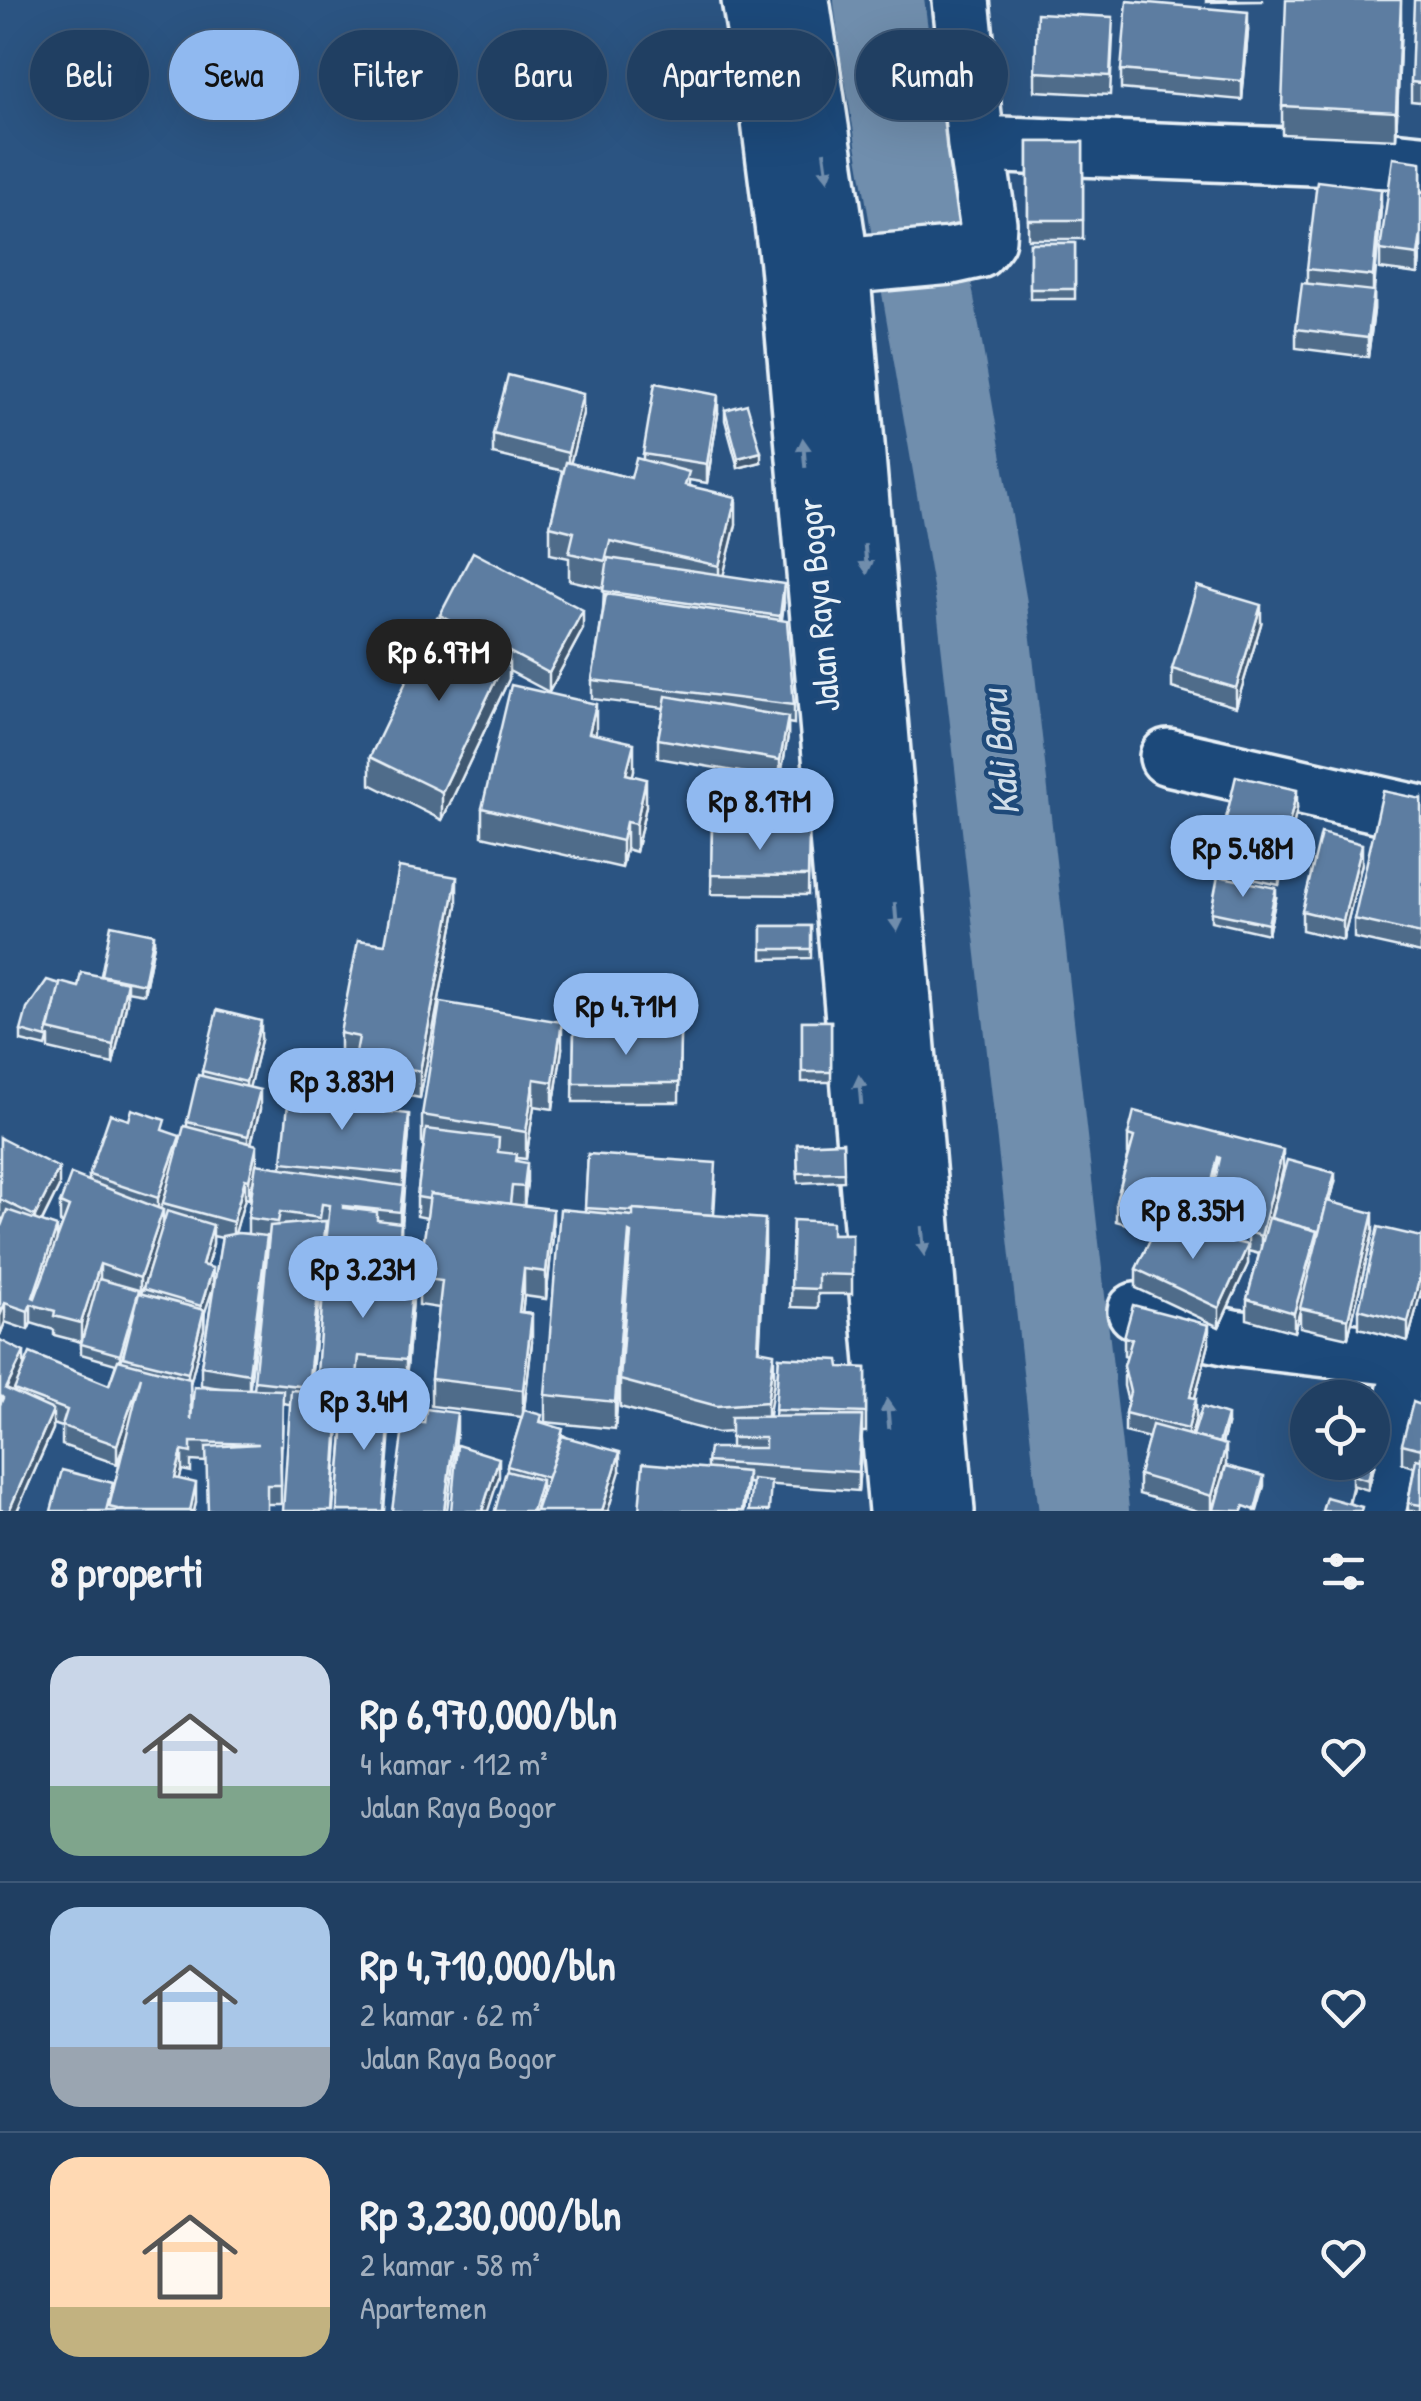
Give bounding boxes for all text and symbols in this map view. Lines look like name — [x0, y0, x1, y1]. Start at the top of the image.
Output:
chip: Beli — [30, 30, 149, 120]
chip: Sewa — [169, 30, 299, 120]
chip: Filter — [319, 30, 458, 120]
chip: Baru — [478, 30, 607, 120]
chip: Apartemen — [627, 30, 836, 120]
chip: Rumah — [856, 30, 1008, 120]
one-way arrow — [819, 150, 835, 182]
one-way arrow — [796, 436, 812, 468]
street label: Jalan Raya Bogor — [785, 496, 851, 714]
one-way arrow — [858, 543, 874, 575]
pin: Rp 6.97M — [336, 619, 542, 704]
text: Rp 6.97M — [388, 630, 490, 673]
water label: Kali Baru — [966, 685, 1031, 818]
pin: Rp 8.17M — [657, 768, 863, 853]
text: Rp 8.17M — [709, 779, 811, 822]
pin: Rp 5.48M — [1140, 815, 1346, 900]
text: Rp 5.48M — [1193, 826, 1293, 869]
one-way arrow — [888, 902, 904, 934]
pin: Rp 4.71M — [523, 973, 729, 1058]
text: Rp 4.71M — [576, 984, 676, 1027]
pin: Rp 3.83M — [239, 1048, 445, 1133]
text: Rp 3.83M — [290, 1059, 394, 1102]
one-way arrow — [852, 1074, 868, 1106]
pin: Rp 8.35M — [1090, 1177, 1296, 1262]
text: Rp 8.35M — [1141, 1188, 1245, 1231]
one-way arrow — [916, 1226, 932, 1258]
pin: Rp 3.23M — [260, 1236, 466, 1321]
text: Rp 3.23M — [310, 1247, 416, 1290]
pin: Rp 3.4M — [272, 1368, 456, 1453]
text: Rp 3.4M — [320, 1379, 408, 1422]
map controls — [1290, 1380, 1390, 1480]
button: locate — [1290, 1380, 1390, 1480]
one-way arrow — [880, 1397, 896, 1429]
text: 8 properti — [50, 1543, 204, 1600]
icon: filters — [1316, 1544, 1371, 1599]
text: Rp 6,970,000/bln — [360, 1685, 617, 1742]
icon: home — [130, 1696, 250, 1816]
icon: heart — [1316, 1729, 1371, 1784]
text: 4 kamar · 112 m² — [360, 1742, 548, 1785]
text: Jalan Raya Bogor — [360, 1785, 556, 1828]
text: Rp 4,710,000/bln — [360, 1936, 616, 1993]
icon: home — [130, 1947, 250, 2067]
icon: heart — [1316, 1980, 1371, 2035]
text: 2 kamar · 62 m² — [360, 1993, 540, 2036]
text: Jalan Raya Bogor — [360, 2036, 556, 2079]
text: Rp 3,230,000/bln — [360, 2186, 621, 2243]
icon: home — [130, 2197, 250, 2317]
icon: heart — [1316, 2230, 1371, 2285]
text: 2 kamar · 58 m² — [360, 2243, 540, 2286]
text: Apartemen — [360, 2286, 487, 2329]

